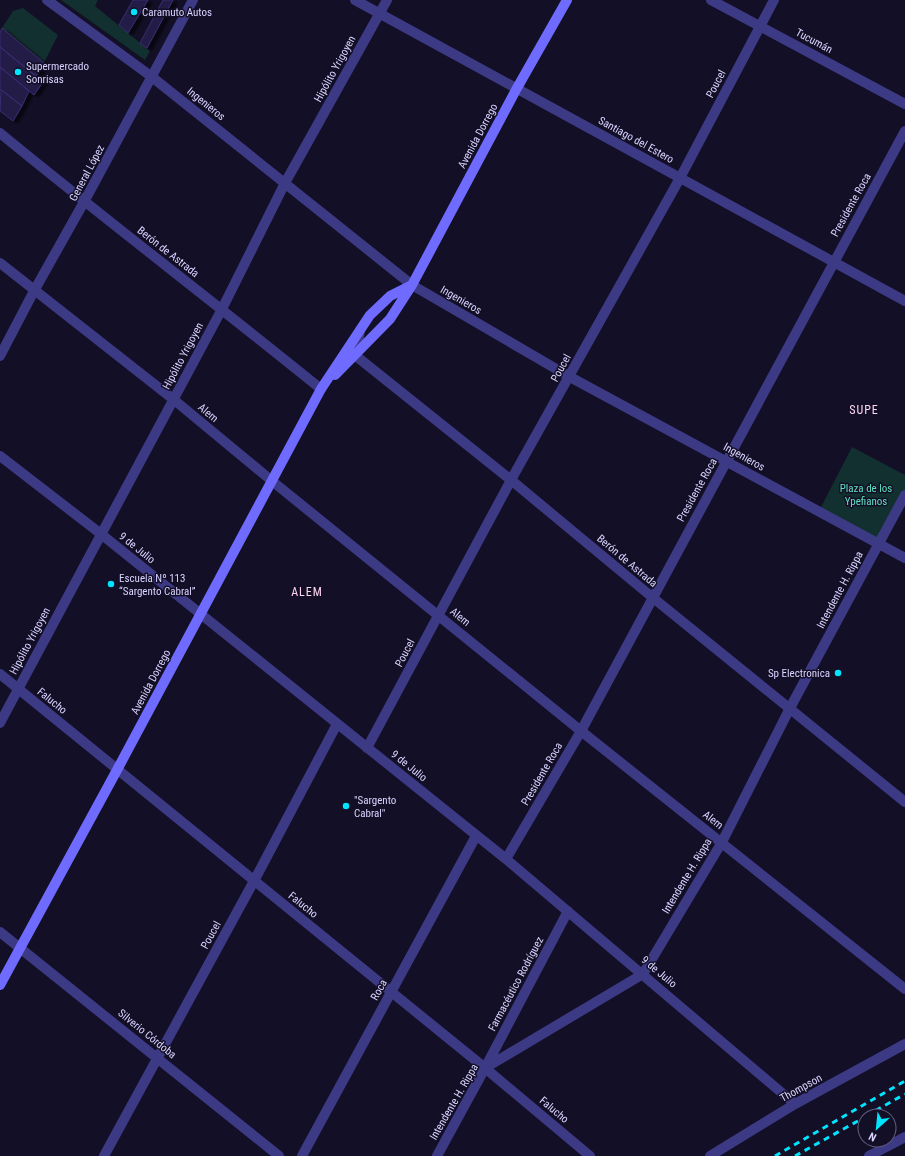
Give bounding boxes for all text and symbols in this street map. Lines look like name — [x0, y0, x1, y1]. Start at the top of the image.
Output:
place label: Caramuto Autos — [142, 6, 212, 19]
marker: Caramuto Autos — [129, 7, 139, 17]
street label: Tucumán — [793, 26, 835, 56]
street label: Hipólito Yrigoyen — [311, 34, 359, 104]
place label: Supermercado Sonrisas — [26, 60, 89, 86]
marker: Supermercado Sonrisas — [13, 67, 23, 77]
street label: Poucel — [703, 68, 729, 100]
street label: Ingenieros — [184, 85, 228, 123]
street label: Avenida Dorrego — [455, 101, 501, 171]
street label: Santiago del Estero — [596, 114, 676, 166]
street label: General López — [67, 143, 107, 203]
street label: Presidente Roca — [828, 171, 874, 239]
street label: Berón de Astrada — [135, 224, 201, 280]
street label: Ingenieros — [438, 283, 484, 317]
street label: Hipólito Yrigoyen — [160, 320, 206, 392]
street label: Poucel — [548, 352, 574, 384]
street label: Alem — [195, 401, 221, 425]
district label: SUPE — [849, 403, 879, 417]
street label: Ingenieros — [721, 440, 767, 474]
street label: Presidente Roca — [674, 456, 720, 524]
park label: Plaza de los Ypefianos — [840, 482, 892, 508]
street label: 9 de Julio — [116, 530, 158, 567]
street label: Berón de Astrada — [594, 532, 660, 590]
street label: Intendente H. Rippa — [814, 549, 866, 631]
place label: Escuela Nº 113 “Sargento Cabral” — [119, 572, 196, 598]
marker: Escuela Nº 113 “Sargento Cabral” — [106, 579, 116, 589]
district label: ALEM — [291, 585, 323, 599]
street label: Hipólito Yrigoyen — [7, 605, 53, 677]
street label: Alem — [447, 605, 473, 629]
street label: Poucel — [392, 637, 418, 669]
street label: Avenida Dorrego — [128, 647, 174, 717]
place label: Sp Electronica — [768, 667, 830, 680]
marker: Sp Electronica — [833, 668, 843, 678]
street label: Falucho — [35, 685, 70, 717]
street label: Presidente Roca — [519, 740, 565, 808]
street label: 9 de Julio — [388, 748, 430, 785]
place label: "Sargento Cabral" — [354, 794, 397, 820]
marker: "Sargento Cabral" — [341, 801, 351, 811]
street label: Alem — [700, 808, 726, 832]
street label: Intendente H. Rippa — [659, 836, 715, 916]
street label: Falucho — [286, 889, 321, 921]
street label: Poucel — [198, 919, 224, 951]
street label: Farmacéutico Rodríguez — [486, 934, 547, 1034]
street label: 9 de Julio — [639, 953, 680, 991]
street label: Roca — [368, 977, 390, 1003]
street label: Silverio Córdoba — [115, 1007, 179, 1061]
street label: Intendente H. Rippa — [427, 1062, 481, 1142]
street label: Thompson — [778, 1071, 824, 1105]
street label: Falucho — [537, 1094, 572, 1126]
north arrow — [857, 1108, 897, 1148]
text: N — [867, 1129, 879, 1144]

